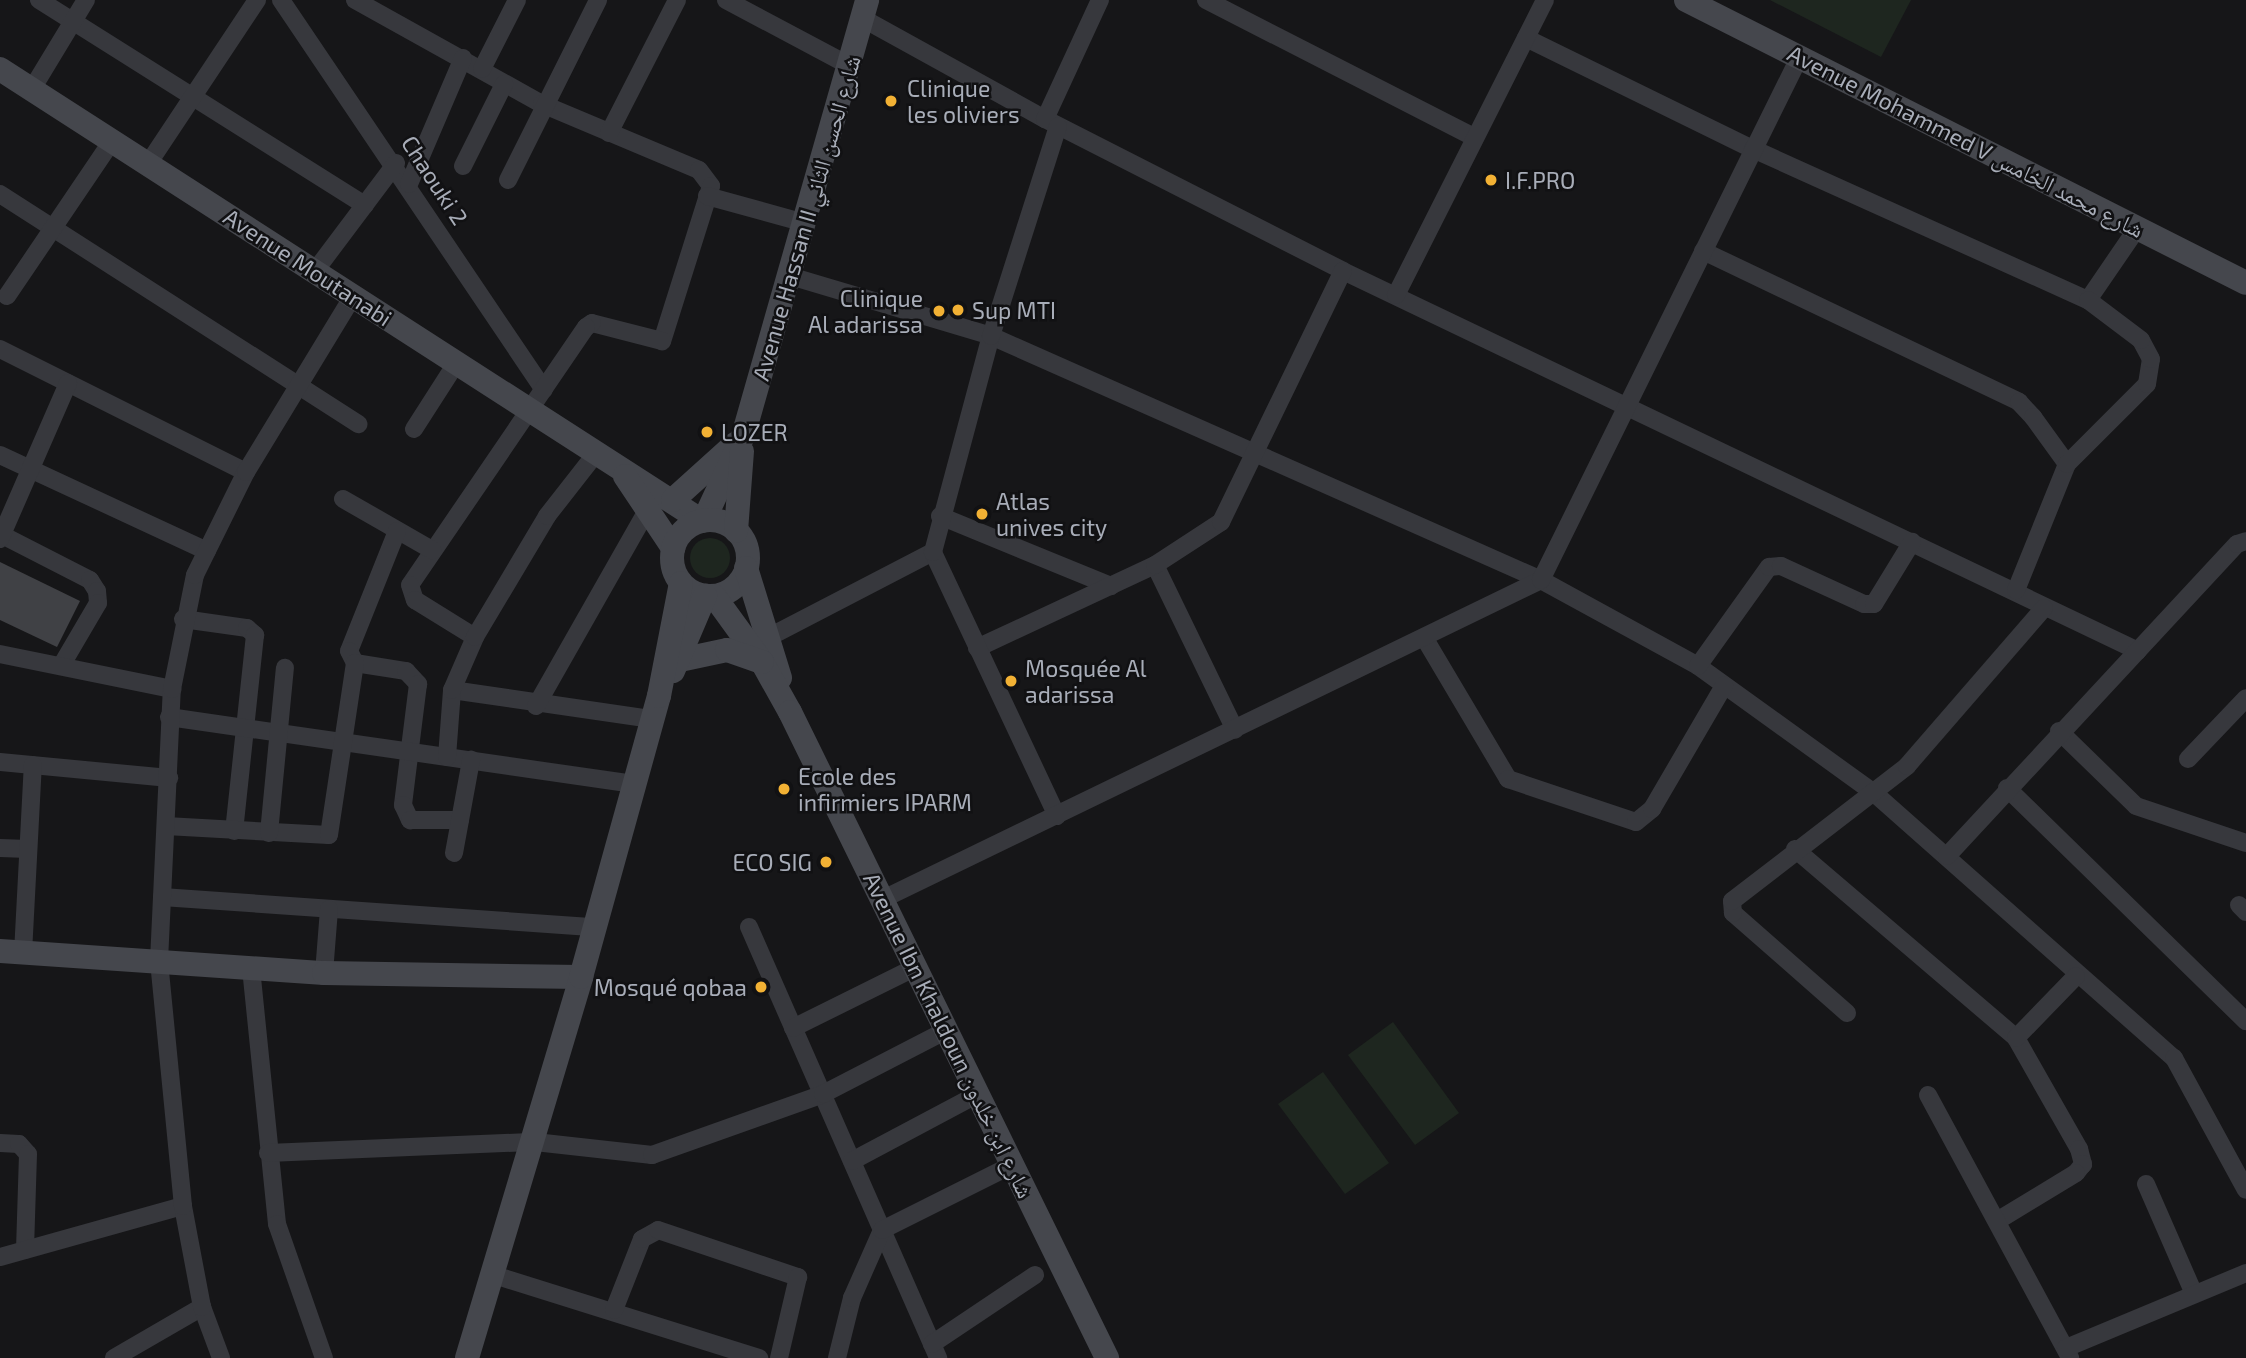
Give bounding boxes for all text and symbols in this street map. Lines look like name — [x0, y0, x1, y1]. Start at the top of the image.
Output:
street label: Avenue Mohammed V شارع محمد الخامس — [1783, 39, 2149, 243]
street label: Avenue Hassan II شارع الحسن الثاني — [746, 52, 866, 384]
place label: Clinique les oliviers — [907, 74, 1020, 128]
marker: Clinique les oliviers — [881, 91, 901, 111]
street label: Chaouki 2 — [396, 130, 474, 230]
place label: I.F.PRO — [1505, 166, 1575, 194]
marker: I.F.PRO — [1483, 172, 1499, 188]
street label: Avenue Moutanabi — [219, 202, 397, 332]
place label: Clinique Al adarissa — [807, 284, 923, 338]
place label: Sup MTI — [972, 296, 1056, 324]
marker: Clinique Al adarissa — [929, 301, 949, 321]
marker: Sup MTI — [950, 302, 966, 318]
place label: LOZER — [721, 418, 788, 446]
marker: LOZER — [699, 424, 715, 440]
place label: Atlas unives city — [996, 487, 1107, 541]
marker: Atlas unives city — [974, 506, 990, 522]
place label: Mosquée Al adarissa — [1025, 654, 1147, 708]
marker: Mosquée Al adarissa — [1003, 673, 1019, 689]
place label: Ecole des infirmiers IPARM — [798, 762, 972, 816]
marker: Ecole des infirmiers IPARM — [776, 781, 792, 797]
place label: ECO SIG — [733, 848, 812, 876]
marker: ECO SIG — [818, 854, 834, 870]
street label: Avenue Ibn Khaldoun شارع ابن خلدون — [858, 868, 1040, 1202]
place label: Mosqué qobaa — [594, 973, 747, 1001]
marker: Mosqué qobaa — [753, 979, 769, 995]

